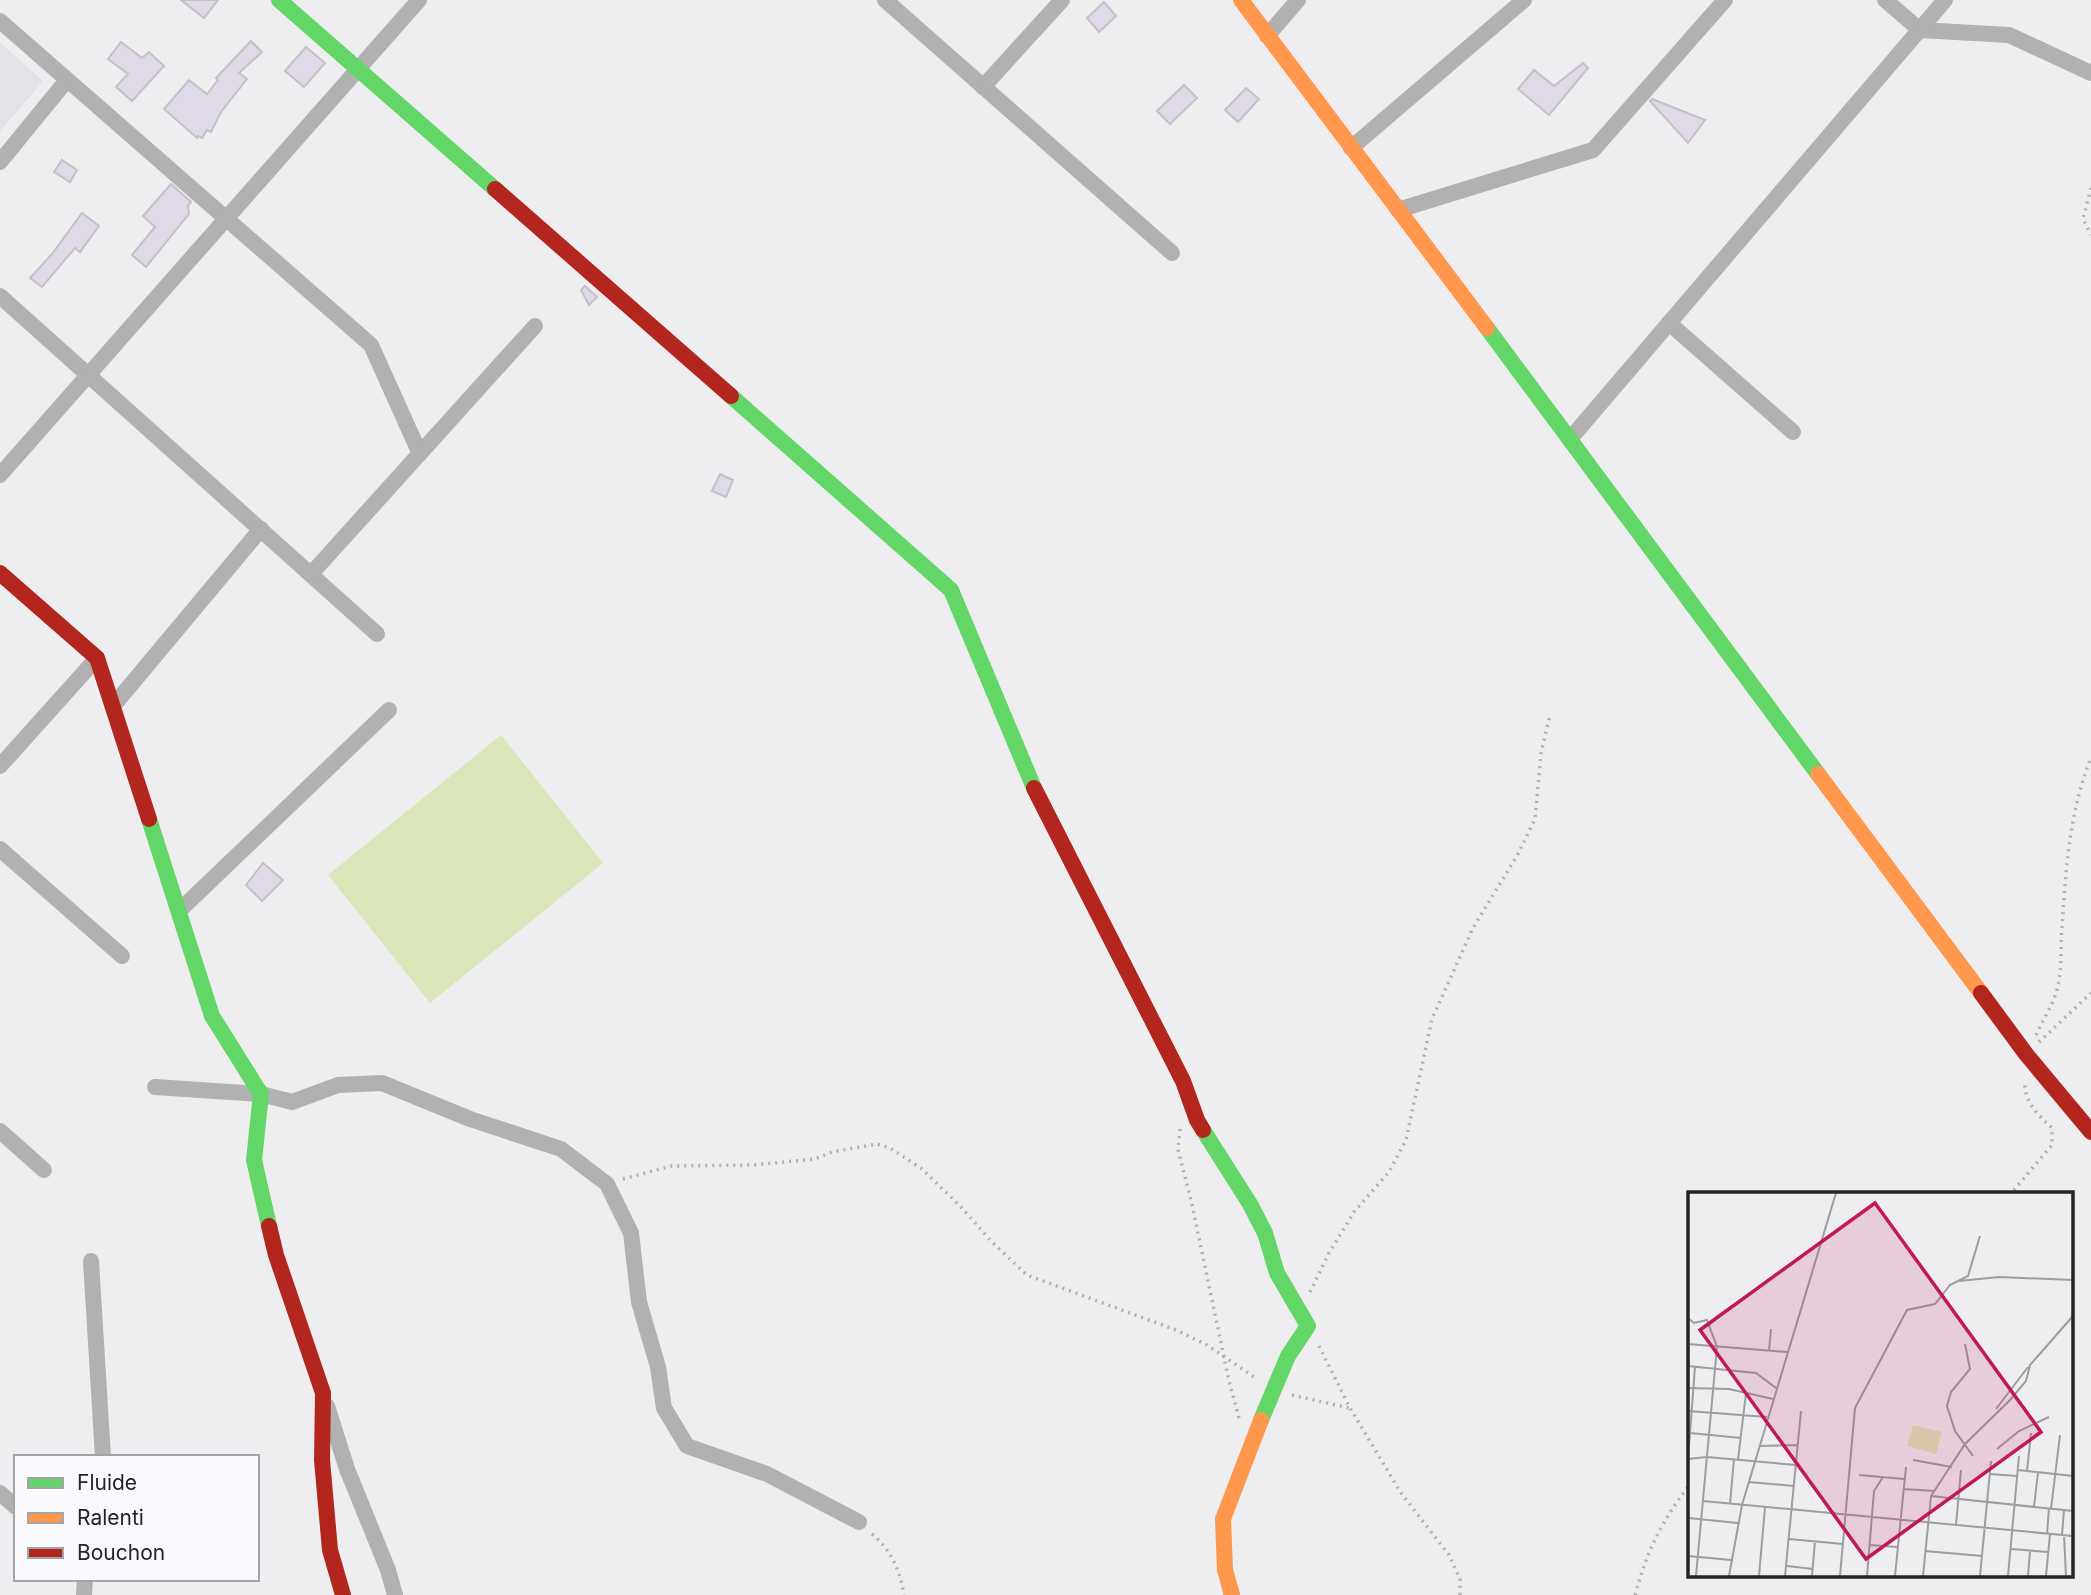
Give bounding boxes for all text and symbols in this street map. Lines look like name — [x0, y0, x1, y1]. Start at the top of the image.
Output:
inset map — [1688, 1192, 2074, 1578]
legend — [14, 1455, 259, 1581]
text: Fluide — [77, 1470, 137, 1495]
text: Ralenti — [77, 1505, 144, 1530]
text: Bouchon — [77, 1540, 165, 1565]

